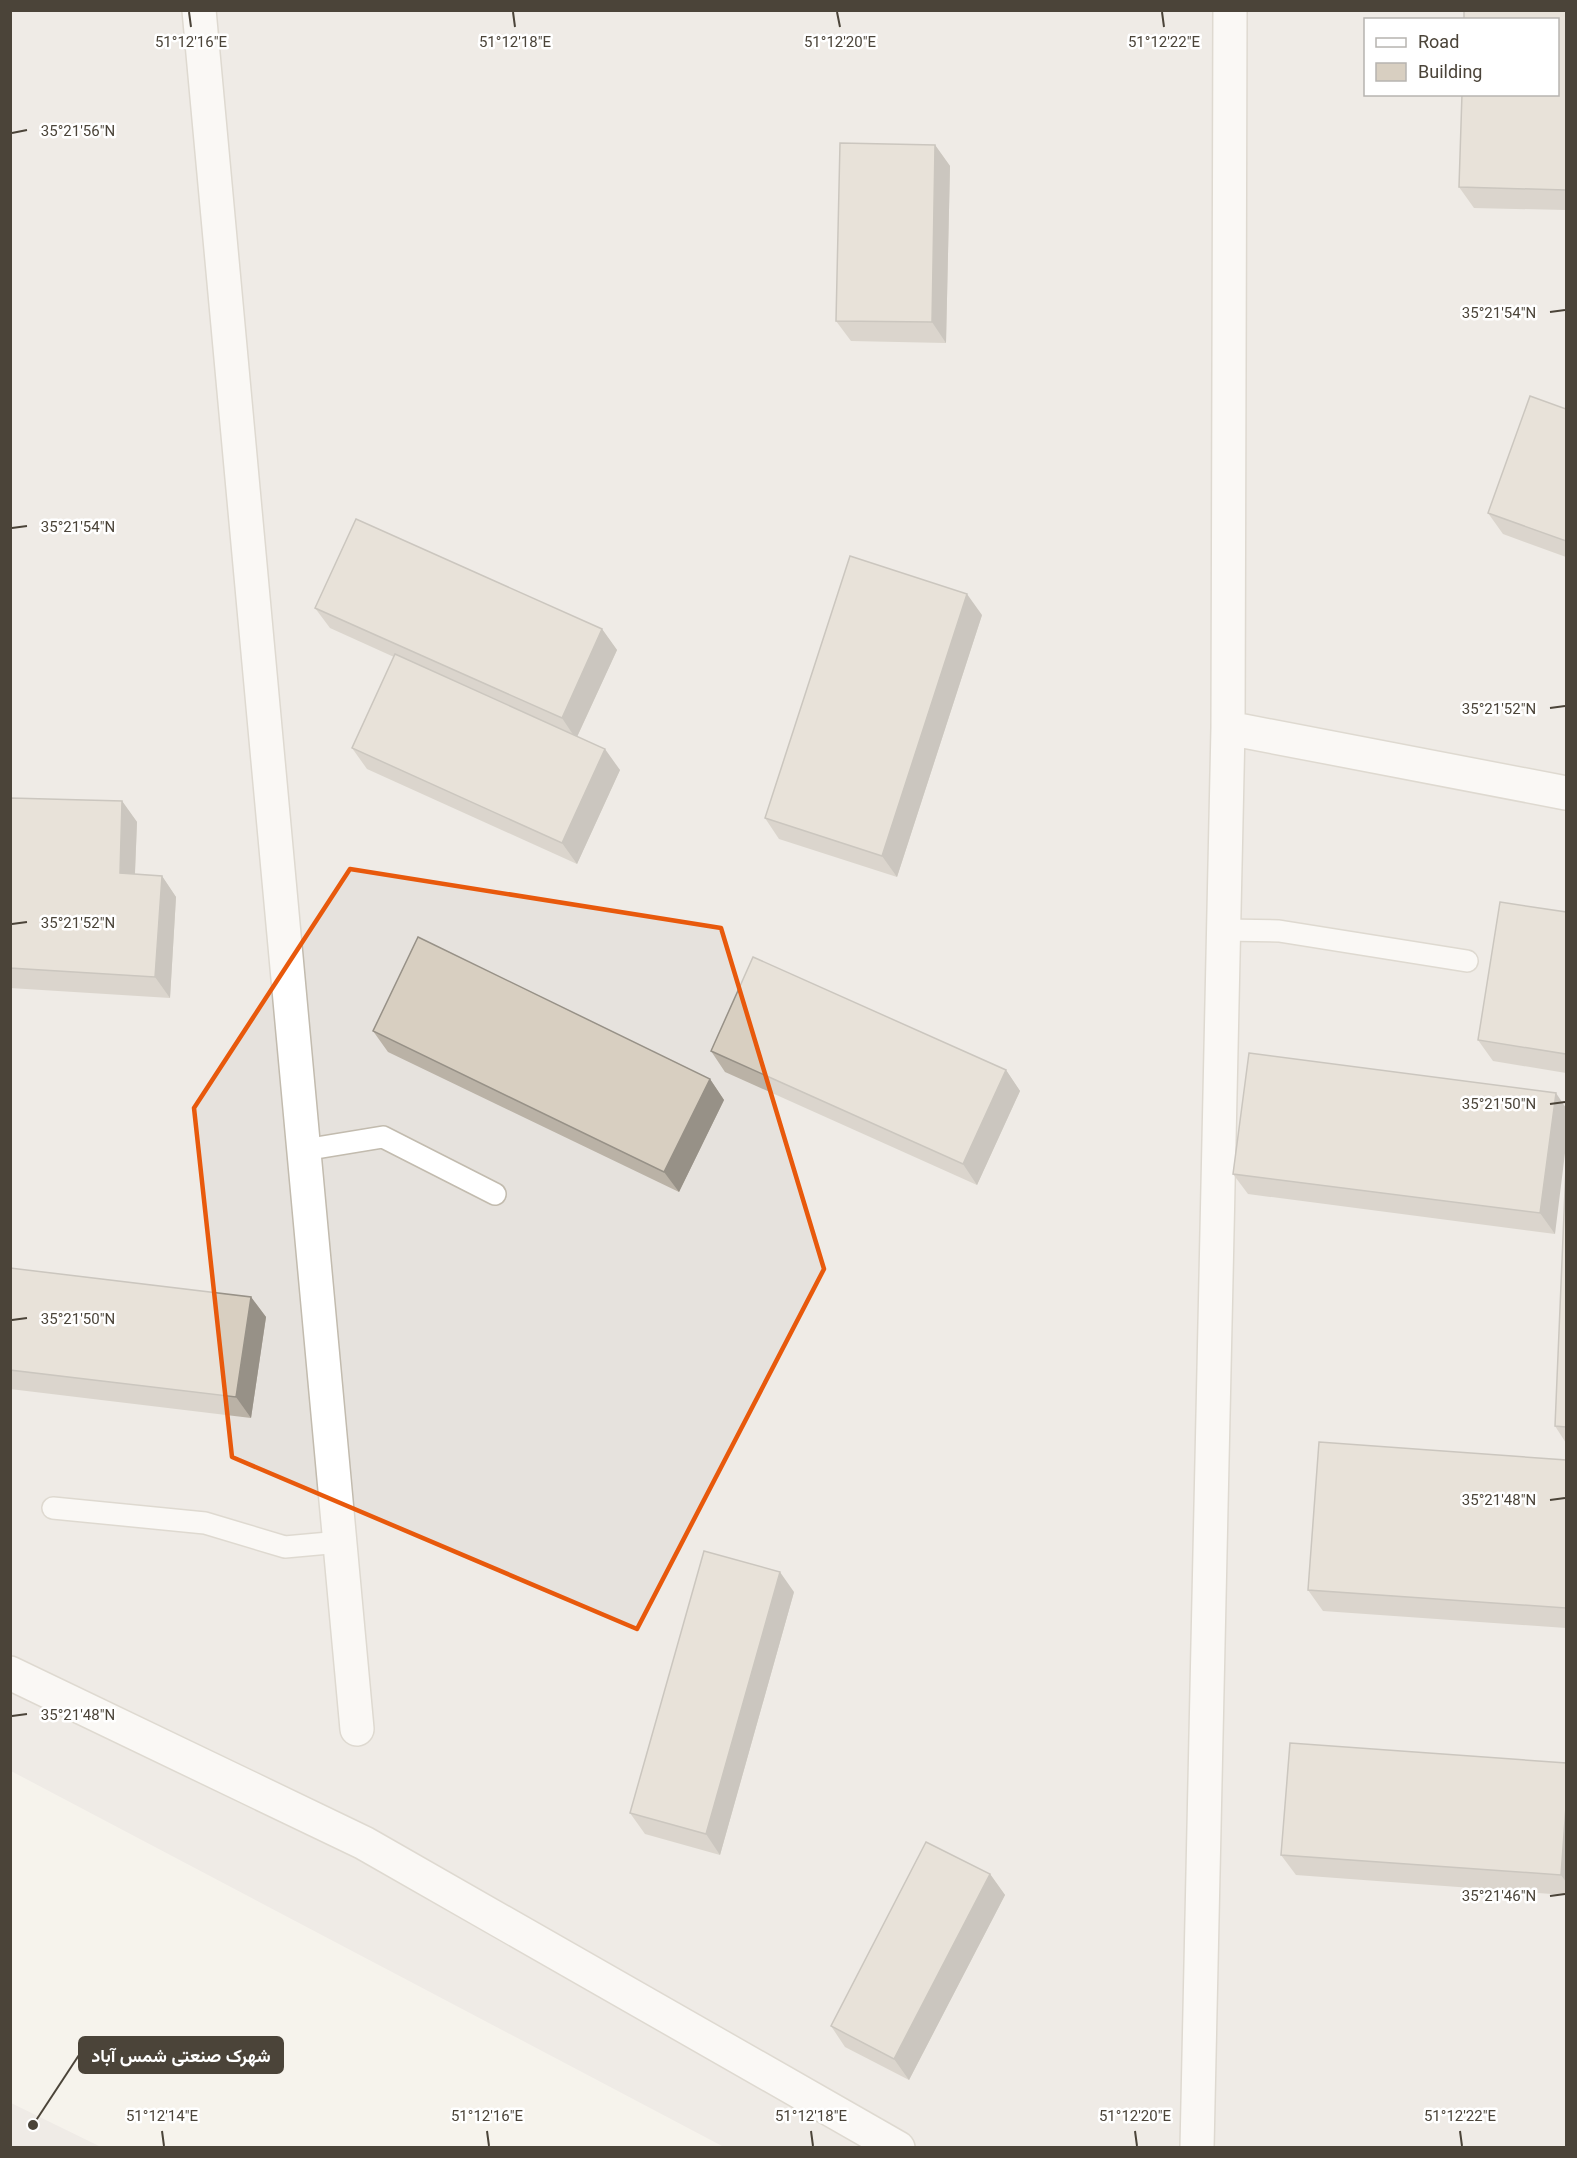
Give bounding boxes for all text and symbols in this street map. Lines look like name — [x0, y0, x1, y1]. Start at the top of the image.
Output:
legend — [1364, 18, 1559, 96]
text: Road — [1418, 31, 1459, 52]
text: 51°12'16"E — [155, 33, 228, 51]
text: 51°12'18"E — [479, 33, 552, 51]
text: 51°12'20"E — [804, 33, 877, 51]
text: 51°12'22"E — [1128, 33, 1201, 51]
text: Building — [1418, 61, 1482, 82]
text: 35°21'56"N — [41, 122, 115, 140]
text: 35°21'54"N — [1462, 304, 1536, 322]
text: 35°21'54"N — [41, 518, 115, 536]
text: 35°21'52"N — [1462, 700, 1536, 718]
text: 35°21'52"N — [41, 914, 115, 932]
text: 35°21'50"N — [1462, 1095, 1536, 1113]
text: 35°21'50"N — [41, 1310, 115, 1328]
text: 35°21'48"N — [1462, 1491, 1536, 1509]
text: 35°21'48"N — [41, 1706, 115, 1724]
text: 35°21'46"N — [1462, 1887, 1536, 1905]
callout: شهرک صنعتی شمس آباد — [79, 2037, 283, 2073]
text: شهرک صنعتی شمس آباد — [91, 2045, 271, 2067]
text: 51°12'14"E — [126, 2107, 199, 2125]
text: 51°12'16"E — [451, 2107, 524, 2125]
text: 51°12'18"E — [775, 2107, 848, 2125]
text: 51°12'20"E — [1099, 2107, 1172, 2125]
text: 51°12'22"E — [1424, 2107, 1497, 2125]

